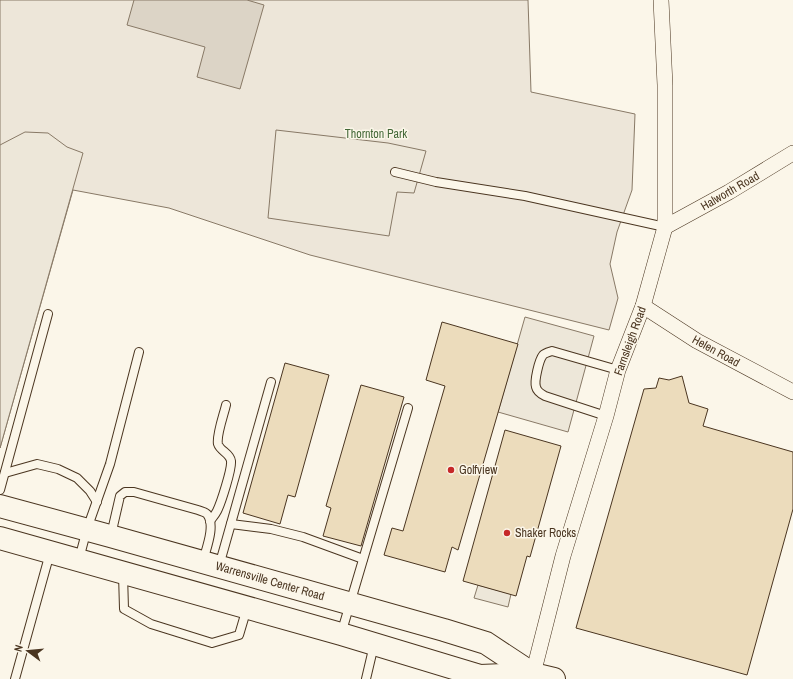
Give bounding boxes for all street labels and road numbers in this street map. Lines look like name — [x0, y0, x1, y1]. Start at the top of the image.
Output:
street label: Halworth Road — [698, 168, 762, 214]
street label: Farnsleigh Road — [610, 304, 650, 378]
street label: Helen Road — [689, 331, 743, 371]
street label: Warrensville Center Road — [214, 558, 326, 604]

